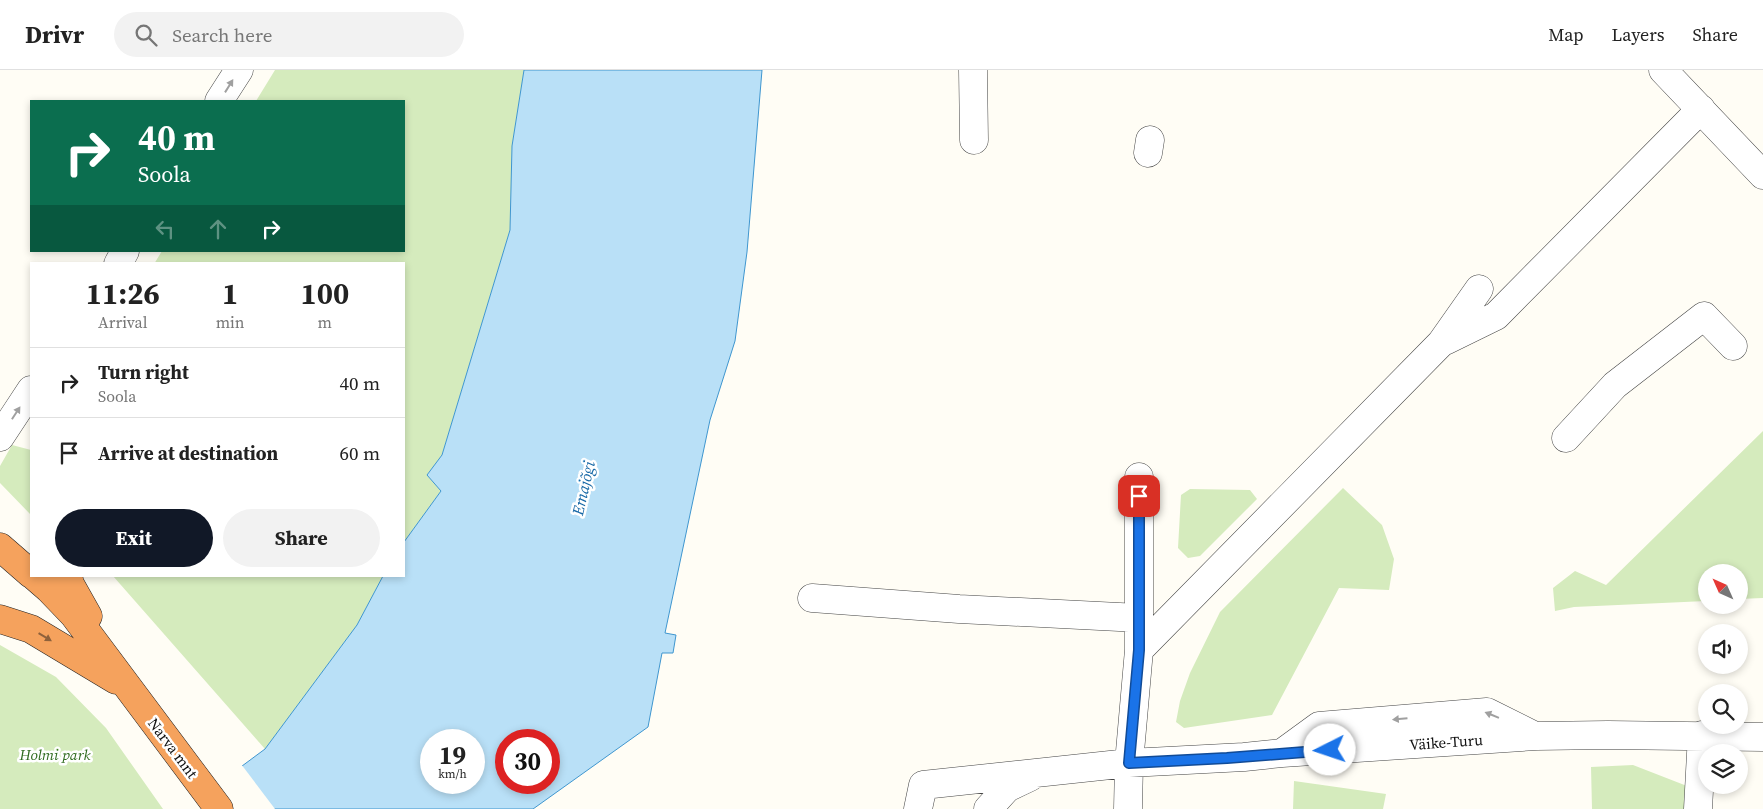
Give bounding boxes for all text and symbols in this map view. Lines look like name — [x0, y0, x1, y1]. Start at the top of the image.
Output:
search box — [114, 12, 464, 57]
text: Drivr — [25, 18, 84, 51]
icon: search — [132, 21, 160, 49]
text: Search here — [172, 22, 273, 48]
text: Map — [1548, 22, 1583, 47]
text: Layers — [1611, 22, 1664, 47]
text: Share — [1692, 22, 1738, 47]
one-way arrow — [224, 79, 234, 92]
text: 40 m — [138, 114, 215, 162]
icon: right — [55, 120, 120, 185]
text: Soola — [138, 159, 191, 189]
icon: left — [151, 215, 179, 243]
icon: ahead — [204, 215, 232, 243]
icon: right — [257, 215, 285, 243]
text: 11:26 — [86, 273, 160, 314]
text: 1 — [222, 273, 238, 314]
text: 100 — [300, 273, 349, 314]
text: Arrival — [98, 311, 148, 333]
text: min — [216, 311, 245, 333]
text: m — [318, 311, 332, 333]
text: Turn right — [98, 359, 189, 385]
icon: right — [55, 369, 83, 397]
text: 40 m — [339, 370, 380, 396]
text: Soola — [98, 385, 136, 407]
one-way arrow — [11, 407, 20, 420]
icon: arrive — [55, 439, 83, 467]
text: Arrive at destination — [98, 440, 278, 466]
text: 60 m — [339, 440, 380, 466]
water label: Emajõgi — [566, 459, 600, 518]
pin — [1118, 475, 1160, 517]
icon: arrive — [1125, 482, 1153, 510]
button: Exit — [55, 509, 213, 567]
button: Share — [223, 509, 380, 567]
north arrow — [1698, 564, 1748, 614]
map controls — [1698, 564, 1748, 794]
button: sound — [1698, 624, 1748, 674]
one-way arrow — [38, 633, 51, 642]
button: search — [1698, 684, 1748, 734]
one-way arrow — [1485, 711, 1500, 719]
street label: Narva mnt — [143, 713, 203, 783]
one-way arrow — [1392, 715, 1408, 723]
position arrow — [1303, 723, 1355, 775]
speed limit sign: 30 — [495, 729, 560, 794]
street label: Väike-Turu — [1409, 729, 1484, 755]
text: 19 — [439, 738, 466, 772]
park label: Holmi park — [19, 744, 91, 765]
button: layers — [1698, 744, 1748, 794]
text: km/h — [438, 766, 467, 782]

